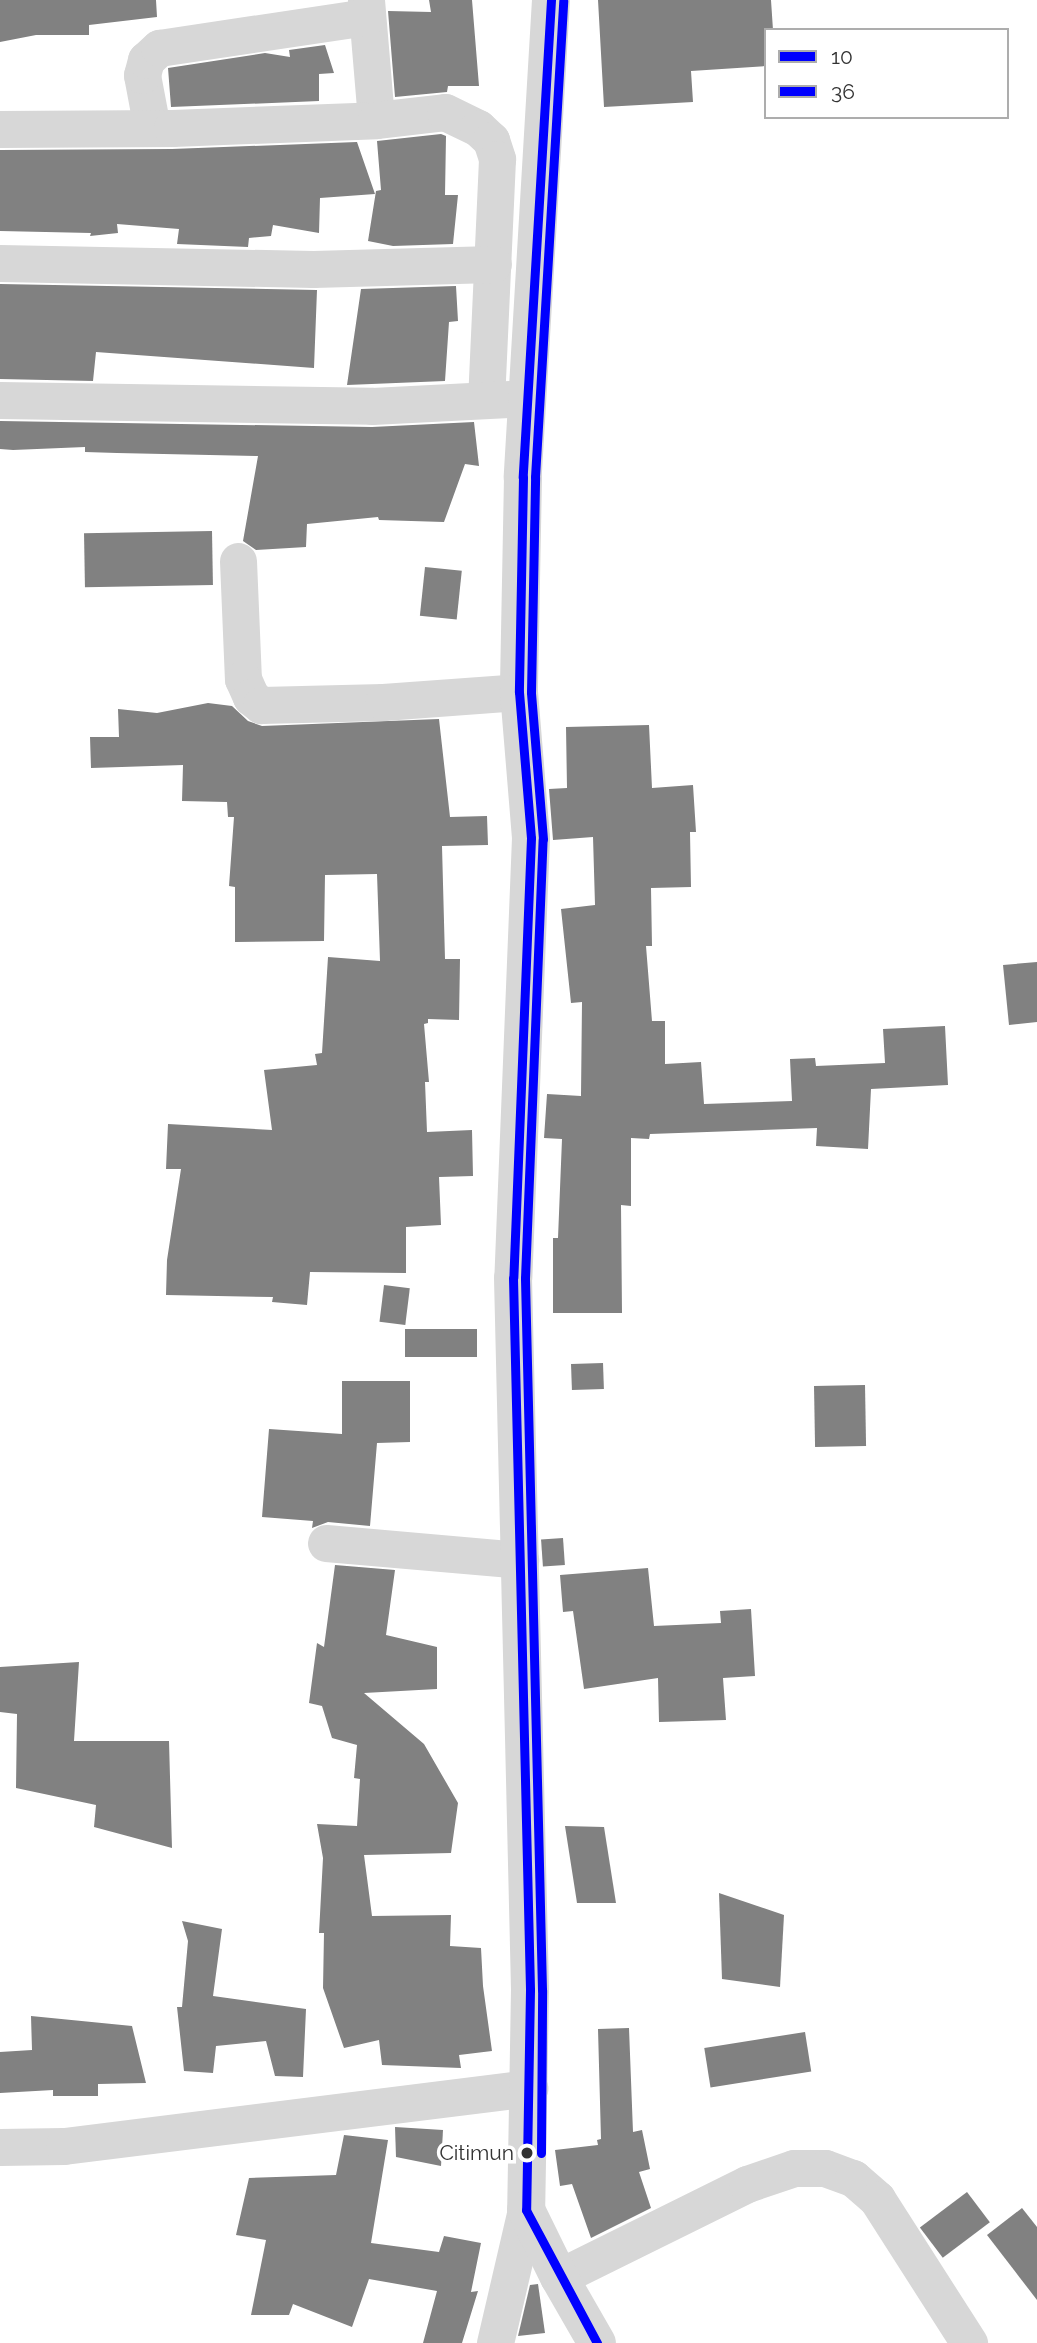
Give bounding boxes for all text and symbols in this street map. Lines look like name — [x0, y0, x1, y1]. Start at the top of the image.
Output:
legend — [764, 28, 1009, 119]
text: 10 — [831, 44, 853, 69]
text: 36 — [831, 79, 855, 104]
place label: Citimun — [439, 2140, 514, 2166]
marker: Citimun — [520, 2146, 534, 2160]

